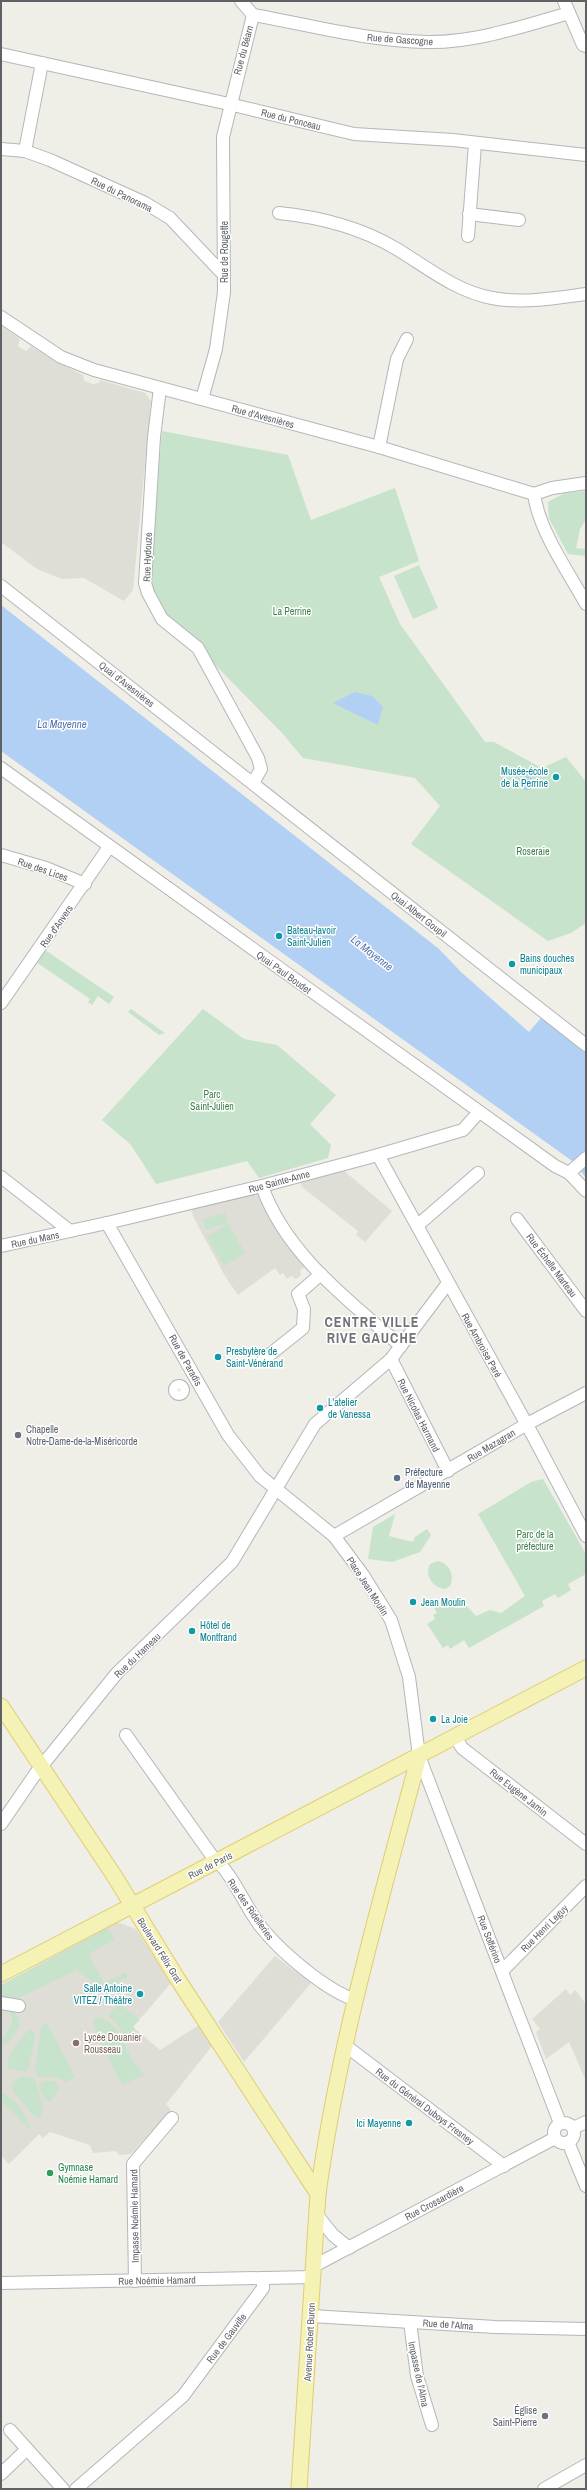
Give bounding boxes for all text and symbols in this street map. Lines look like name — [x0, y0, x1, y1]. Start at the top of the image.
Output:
street label: Rue du Béarn — [231, 24, 256, 76]
street label: Rue de Gascogne — [367, 31, 434, 48]
street label: Rue du Ponceau — [260, 106, 322, 133]
street label: Rue du Panorama — [89, 174, 155, 215]
street label: Rue de Rougette — [218, 221, 231, 283]
street label: Rue d'Avesnières — [230, 402, 296, 431]
street label: Rue Hydouze — [140, 532, 155, 582]
park label: La Perrine — [273, 605, 312, 618]
street label: Quai d'Avesnières — [96, 659, 157, 710]
water label: La Mayenne — [37, 717, 87, 731]
place label: Musée-école de la Perrine — [501, 765, 548, 790]
marker: Musée-école de la Perrine — [551, 772, 561, 782]
park label: Roseraie — [516, 845, 550, 858]
street label: Rue des Lices — [16, 855, 70, 884]
street label: Quai Albert Goupil — [388, 888, 449, 940]
street label: Rue d'Anvers — [37, 902, 76, 950]
place label: Bateau-lavoir Saint-Julien — [287, 924, 336, 949]
marker: Bateau-lavoir Saint-Julien — [274, 931, 284, 941]
water label: La Mayenne — [348, 932, 396, 974]
street label: Quai Paul Boudet — [254, 948, 314, 997]
place label: Bains douches municipaux — [520, 952, 574, 977]
marker: Bains douches municipaux — [507, 959, 517, 969]
park label: Parc Saint-Julien — [190, 1088, 234, 1113]
street label: Rue Sainte-Anne — [247, 1167, 312, 1196]
street label: Rue du Mans — [10, 1228, 60, 1251]
street label: Rue Échelle Marteau — [523, 1231, 580, 1300]
street label: Rue Ambroise Paré — [459, 1311, 505, 1380]
district label: CENTRE VILLE RIVE GAUCHE — [325, 1313, 419, 1347]
street label: Rue de Paradis — [166, 1332, 205, 1388]
place label: Presbytère de Saint-Vénérand — [226, 1345, 283, 1370]
marker: Presbytère de Saint-Vénérand — [213, 1352, 223, 1362]
street label: Rue Nicolas Harmand — [394, 1376, 443, 1454]
place label: L'atelier de Vanessa — [328, 1396, 371, 1421]
marker: L'atelier de Vanessa — [315, 1403, 325, 1413]
place label: Chapelle Notre-Dame-de-la-Miséricorde — [26, 1423, 138, 1448]
street label: Rue Mazagran — [465, 1426, 518, 1465]
marker: Chapelle Notre-Dame-de-la-Miséricorde — [13, 1430, 23, 1440]
place label: Préfecture de Mayenne — [405, 1466, 451, 1491]
marker: Préfecture de Mayenne — [392, 1473, 402, 1483]
park label: Parc de la préfecture — [517, 1528, 554, 1553]
street label: Place Jean Moulin — [344, 1554, 391, 1618]
place label: Jean Moulin — [421, 1596, 466, 1609]
marker: Jean Moulin — [408, 1597, 418, 1607]
place label: Hôtel de Montfrand — [200, 1619, 237, 1644]
marker: Hôtel de Montfrand — [187, 1626, 197, 1636]
street label: Rue du Hameau — [111, 1630, 163, 1681]
place label: La Joie — [441, 1713, 468, 1726]
marker: La Joie — [428, 1714, 438, 1724]
street label: Rue Eugène Jamin — [487, 1766, 550, 1819]
street label: Rue de Paris — [186, 1849, 235, 1882]
street label: Rue des Ridelleries — [225, 1876, 277, 1943]
street label: Rue Henri Leguy — [518, 1901, 571, 1955]
street label: Rue Solférino — [474, 1913, 505, 1965]
street label: Boulevard Félix Grat — [134, 1915, 185, 1986]
place label: Salle Antoine VITEZ / Théâtre — [74, 1982, 132, 2007]
marker: Salle Antoine VITEZ / Théâtre — [135, 1989, 145, 1999]
place label: Lycée Douanier Rousseau — [84, 2031, 142, 2056]
marker: Lycée Douanier Rousseau — [71, 2038, 81, 2048]
street label: Rue du Général Duboys Fresney — [373, 2065, 477, 2148]
place label: Ici Mayenne — [356, 2117, 401, 2130]
marker: Ici Mayenne — [404, 2118, 414, 2128]
place label: Gymnase Noémie Hamard — [58, 2161, 118, 2186]
marker: Gymnase Noémie Hamard — [45, 2168, 55, 2178]
street label: Impasse Noémie Hamard — [127, 2169, 142, 2263]
street label: Rue Crossardière — [403, 2181, 466, 2223]
street label: Rue Noémie Hamard — [118, 2273, 196, 2288]
street label: Avenue Robert Buron — [301, 2302, 318, 2383]
street label: Rue de Gauville — [204, 2311, 250, 2366]
street label: Rue de l'Alma — [422, 2316, 474, 2333]
street label: Impasse de l'Alma — [405, 2340, 432, 2409]
place label: Église Saint-Pierre — [493, 2404, 537, 2429]
marker: Église Saint-Pierre — [540, 2411, 550, 2421]

